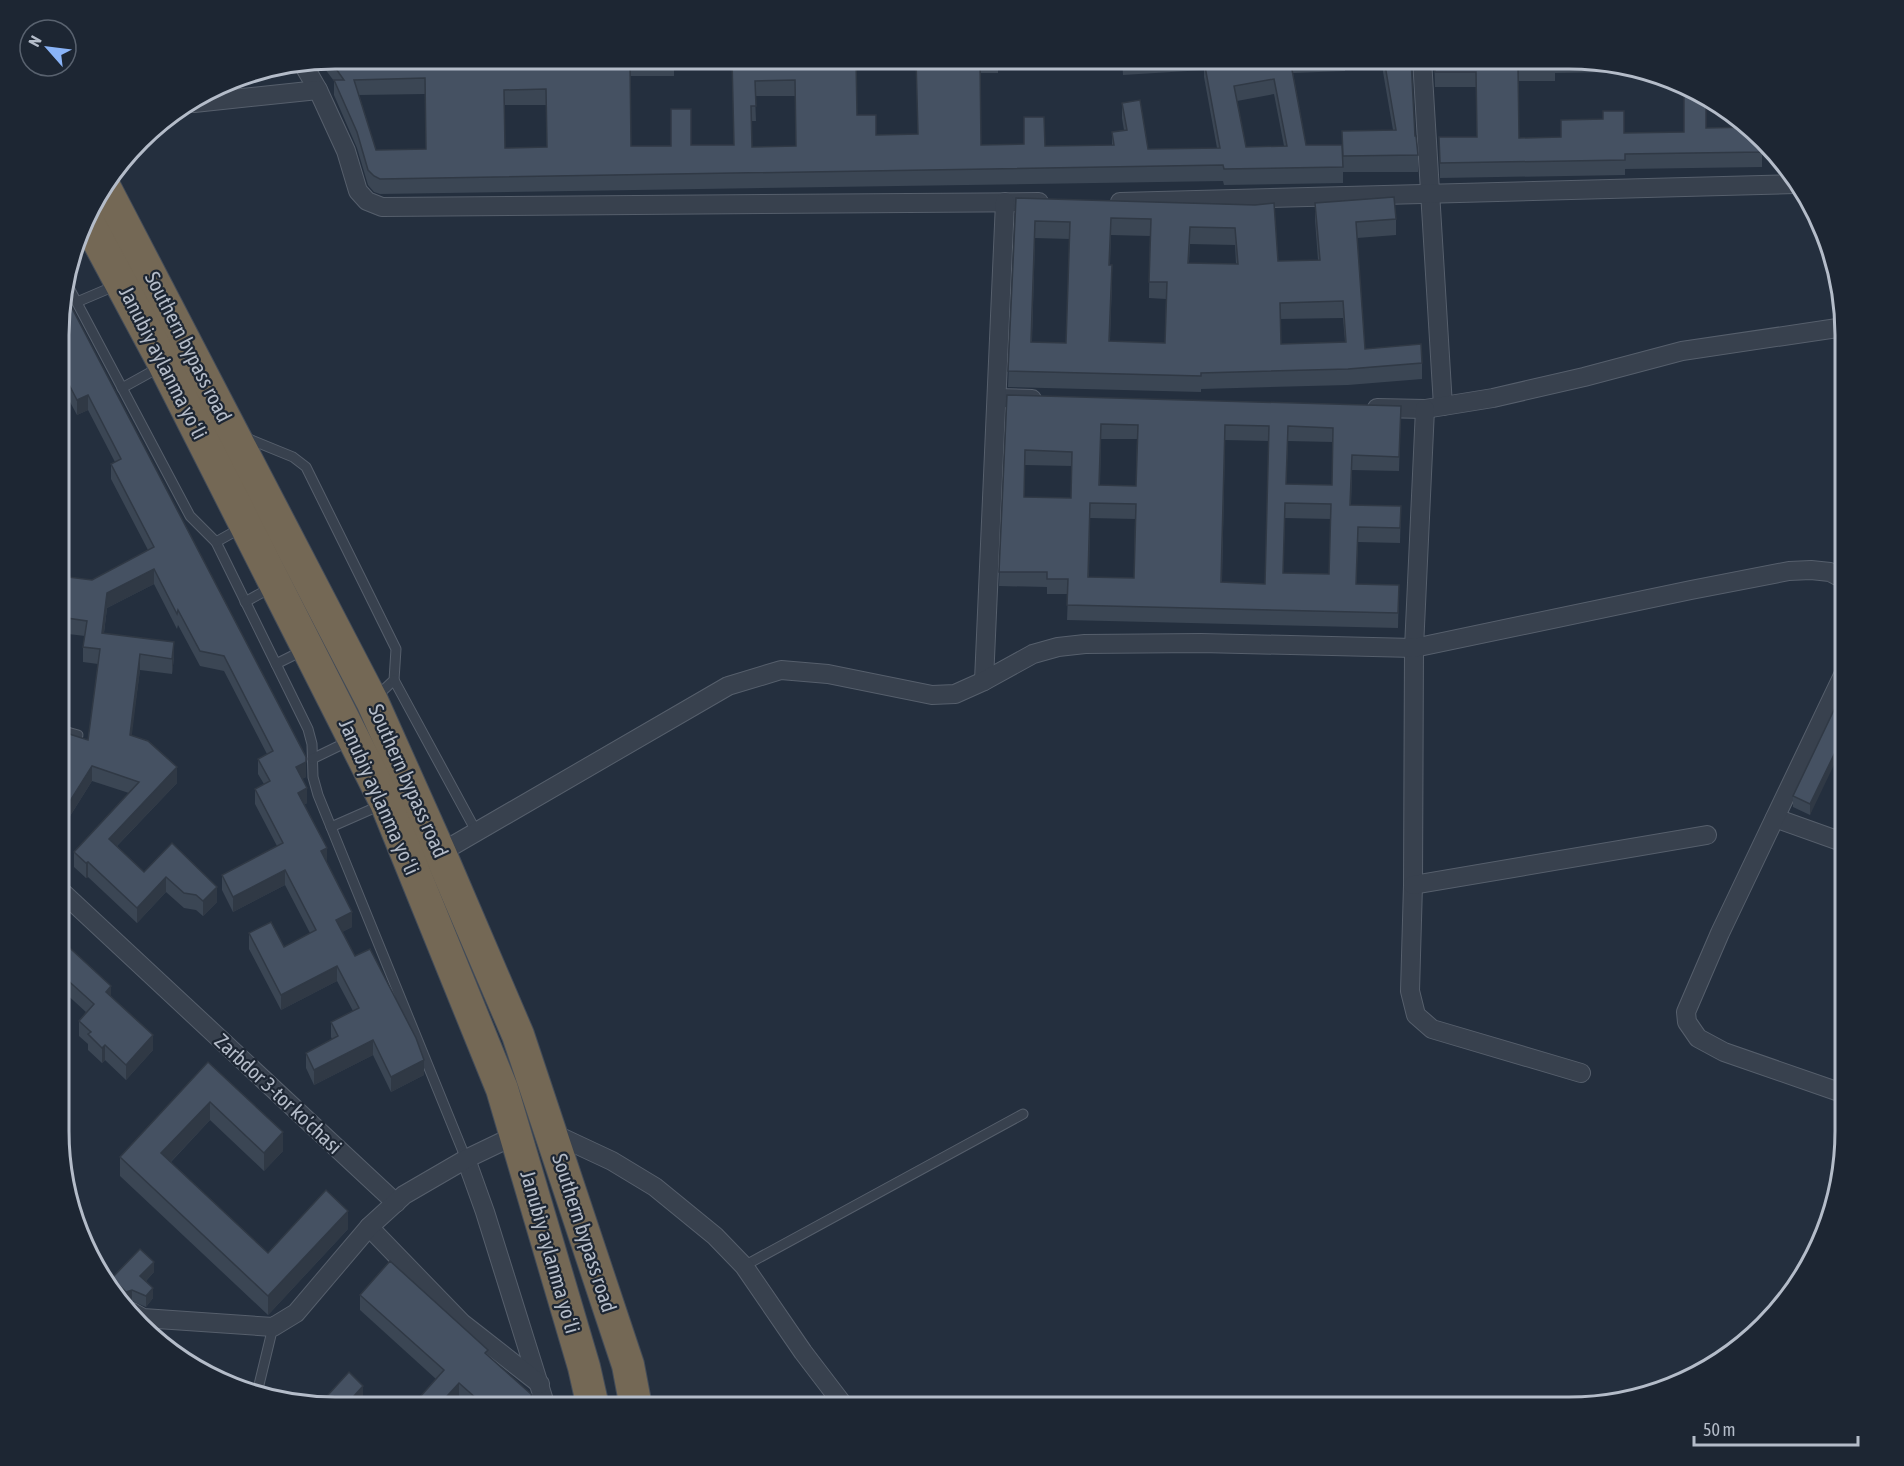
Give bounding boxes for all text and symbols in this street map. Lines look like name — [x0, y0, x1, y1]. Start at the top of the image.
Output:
north arrow — [18, 18, 78, 78]
text: N — [25, 33, 45, 49]
street label: Southern bypass road — [141, 267, 237, 426]
street label: Janubiy aylanma yoʻli — [115, 282, 213, 443]
street label: Southern bypass road — [364, 700, 454, 861]
street label: Janubiy aylanma yoʻli — [335, 715, 425, 878]
street label: Zarbdor 3-tor koʼchasi — [210, 1028, 347, 1158]
street label: Southern bypass road — [548, 1150, 622, 1315]
street label: Janubiy aylanma yoʻli — [516, 1168, 586, 1336]
scale bar — [1694, 1409, 1858, 1447]
text: 50 m — [1703, 1419, 1735, 1440]

